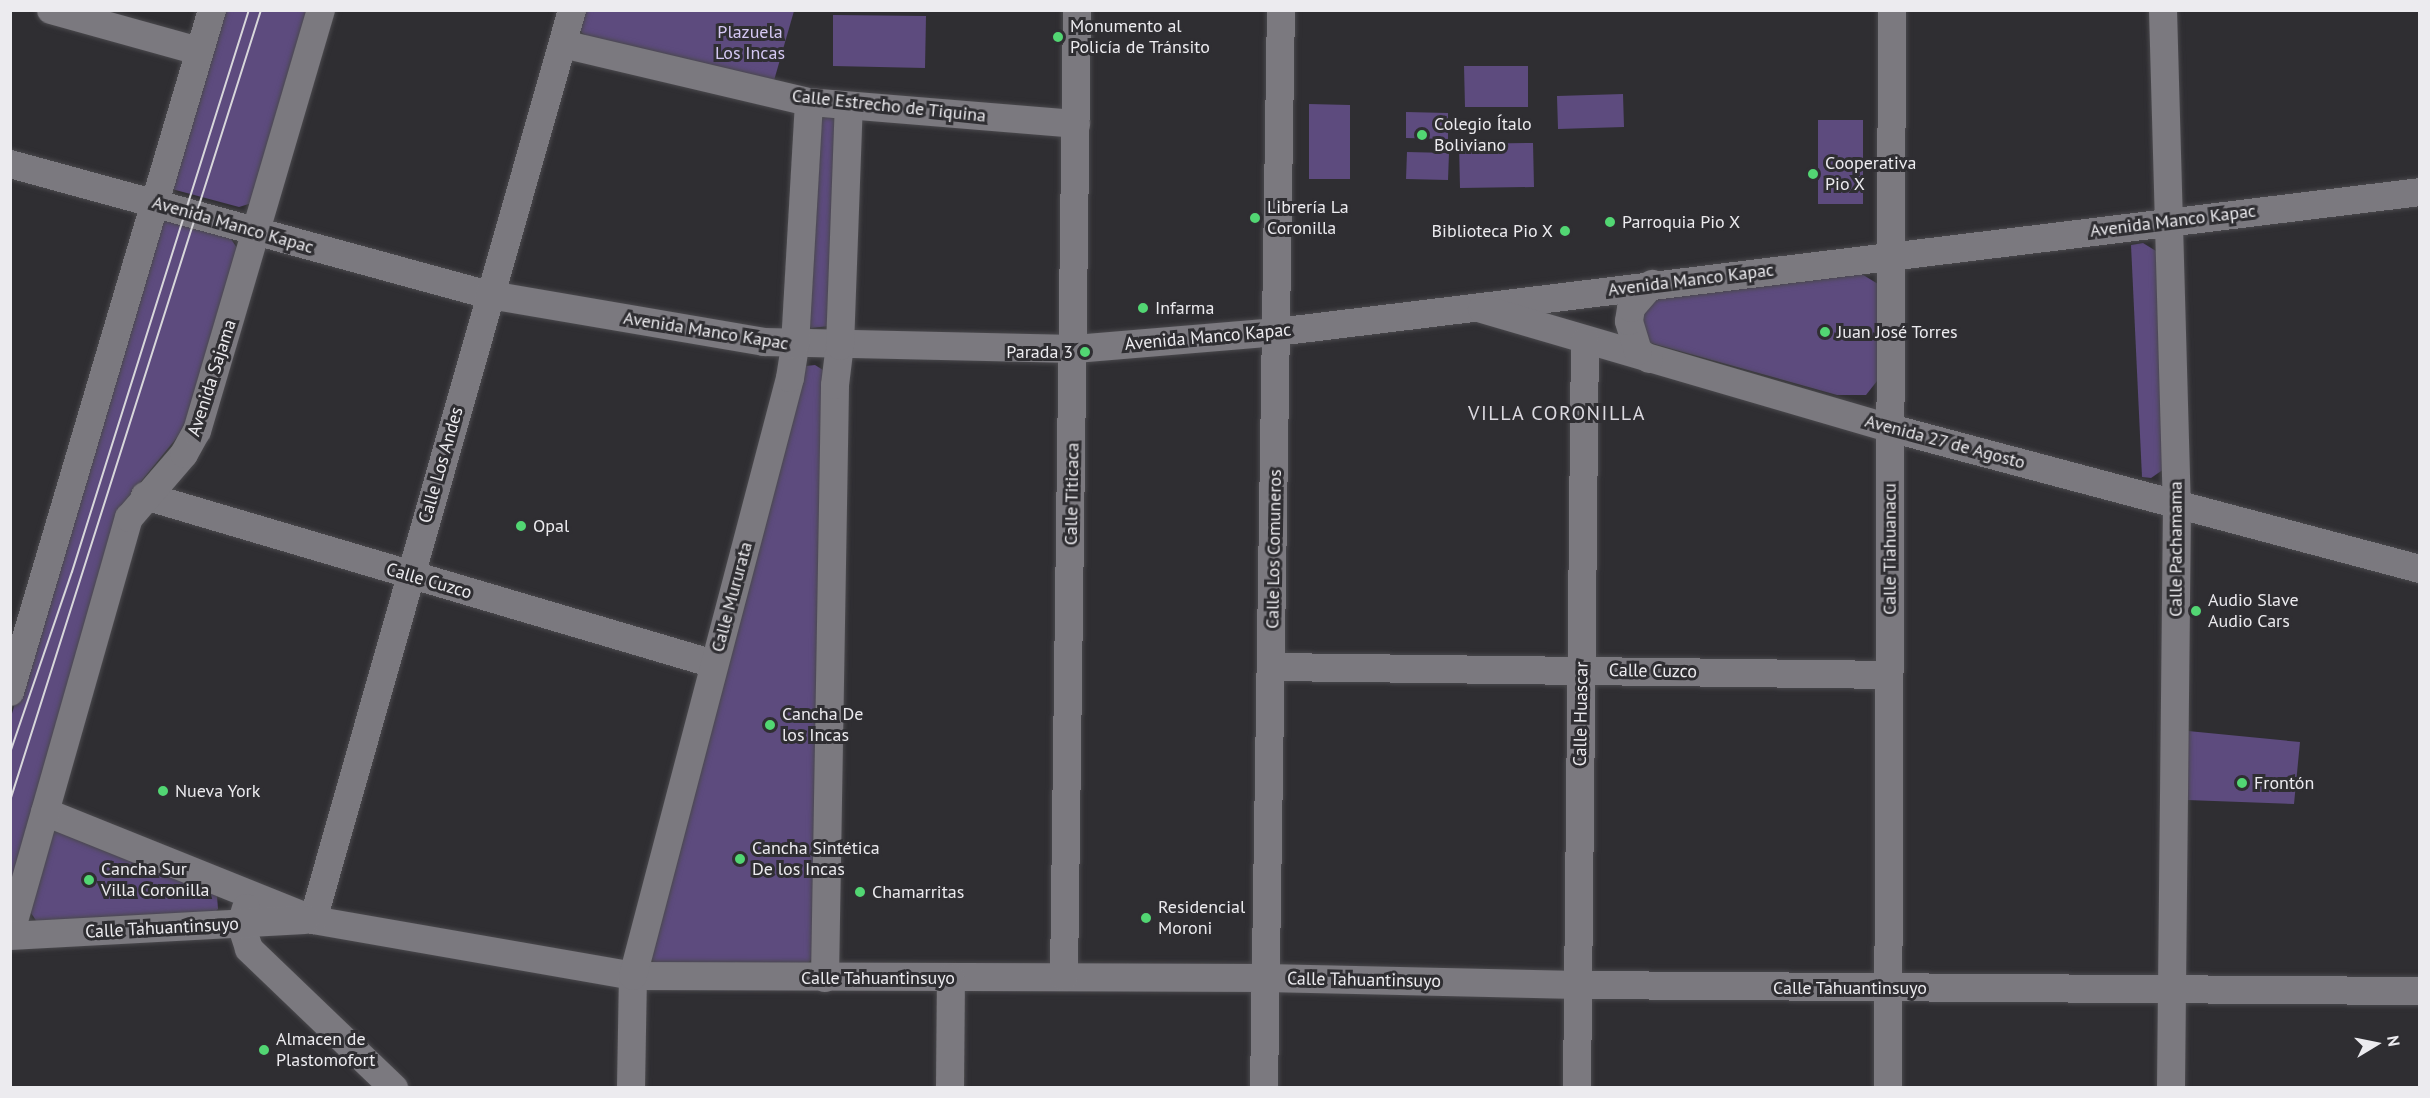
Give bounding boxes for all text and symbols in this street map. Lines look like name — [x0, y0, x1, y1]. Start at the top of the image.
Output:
place label: Monumento al Policía de Tránsito — [1070, 16, 1210, 58]
park label: Plazuela Los Incas — [715, 22, 785, 64]
marker: Monumento al Policía de Tránsito — [1051, 30, 1065, 44]
street label: Calle Estrecho de Tiquina — [791, 85, 987, 127]
place label: Colegio Ítalo Boliviano — [1434, 114, 1532, 156]
marker: Colegio Ítalo Boliviano — [1415, 128, 1429, 142]
place label: Cooperativa Pio X — [1825, 153, 1916, 195]
marker: Cooperativa Pio X — [1806, 167, 1820, 181]
street label: Avenida Manco Kapac — [150, 192, 316, 258]
place label: Librería La Coronilla — [1267, 197, 1349, 240]
street label: Avenida Manco Kapac — [2089, 200, 2257, 242]
marker: Librería La Coronilla — [1248, 211, 1262, 225]
place label: Parroquia Pio X — [1622, 211, 1741, 233]
marker: Parroquia Pio X — [1603, 215, 1617, 229]
place label: Biblioteca Pio X — [1431, 220, 1553, 242]
marker: Biblioteca Pio X — [1558, 224, 1572, 238]
street label: Avenida Manco Kapac — [1607, 259, 1775, 301]
place label: Infarma — [1155, 297, 1214, 319]
marker: Infarma — [1136, 301, 1150, 315]
street label: Avenida Manco Kapac — [622, 307, 790, 355]
street label: Avenida Sajama — [183, 317, 241, 439]
street label: Avenida Manco Kapac — [1124, 319, 1292, 355]
place label: Juan José Torres — [1837, 321, 1958, 343]
marker: Juan José Torres — [1818, 325, 1832, 339]
place label: Parada 3 — [1006, 341, 1073, 363]
marker: Parada 3 — [1078, 345, 1092, 359]
district label: VILLA CORONILLA — [1468, 401, 1646, 425]
street label: Calle Los Andes — [414, 404, 468, 526]
street label: Avenida 27 de Agosto — [1862, 410, 2028, 474]
street label: Calle Titicaca — [1060, 442, 1084, 546]
street label: Calle Los Comuneros — [1262, 469, 1286, 629]
street label: Calle Pachamama — [2165, 481, 2187, 617]
street label: Calle Tiahuanacu — [1879, 483, 1901, 615]
place label: Opal — [533, 515, 569, 537]
marker: Opal — [514, 519, 528, 533]
street label: Calle Mururata — [707, 540, 757, 654]
street label: Calle Cuzco — [384, 558, 474, 604]
place label: Audio Slave Audio Cars — [2208, 590, 2299, 632]
marker: Audio Slave Audio Cars — [2189, 604, 2203, 618]
street label: Calle Cuzco — [1609, 659, 1697, 683]
street label: Calle Huascar — [1569, 661, 1593, 767]
place label: Cancha De los Incas — [782, 704, 863, 746]
marker: Cancha De los Incas — [763, 718, 777, 732]
place label: Frontón — [2254, 772, 2314, 794]
marker: Frontón — [2235, 776, 2249, 790]
place label: Nueva York — [175, 780, 261, 802]
marker: Nueva York — [156, 784, 170, 798]
place label: Cancha Sintética De los Incas — [752, 838, 880, 880]
marker: Cancha Sintética De los Incas — [733, 852, 747, 866]
place label: Cancha Sur Villa Coronilla — [101, 859, 209, 902]
marker: Cancha Sur Villa Coronilla — [82, 873, 96, 887]
place label: Chamarritas — [872, 881, 964, 903]
marker: Chamarritas — [853, 885, 867, 899]
place label: Residencial Moroni — [1158, 897, 1245, 940]
marker: Residencial Moroni — [1139, 911, 1153, 925]
street label: Calle Tahuantinsuyo — [84, 913, 240, 943]
street label: Calle Tahuantinsuyo — [801, 967, 955, 989]
street label: Calle Tahuantinsuyo — [1287, 968, 1441, 992]
street label: Calle Tahuantinsuyo — [1773, 977, 1927, 999]
north arrow — [2346, 1014, 2406, 1074]
place label: Almacen de Plastomofort — [276, 1029, 375, 1072]
text: N — [2383, 1034, 2404, 1048]
marker: Almacen de Plastomofort — [257, 1043, 271, 1057]

